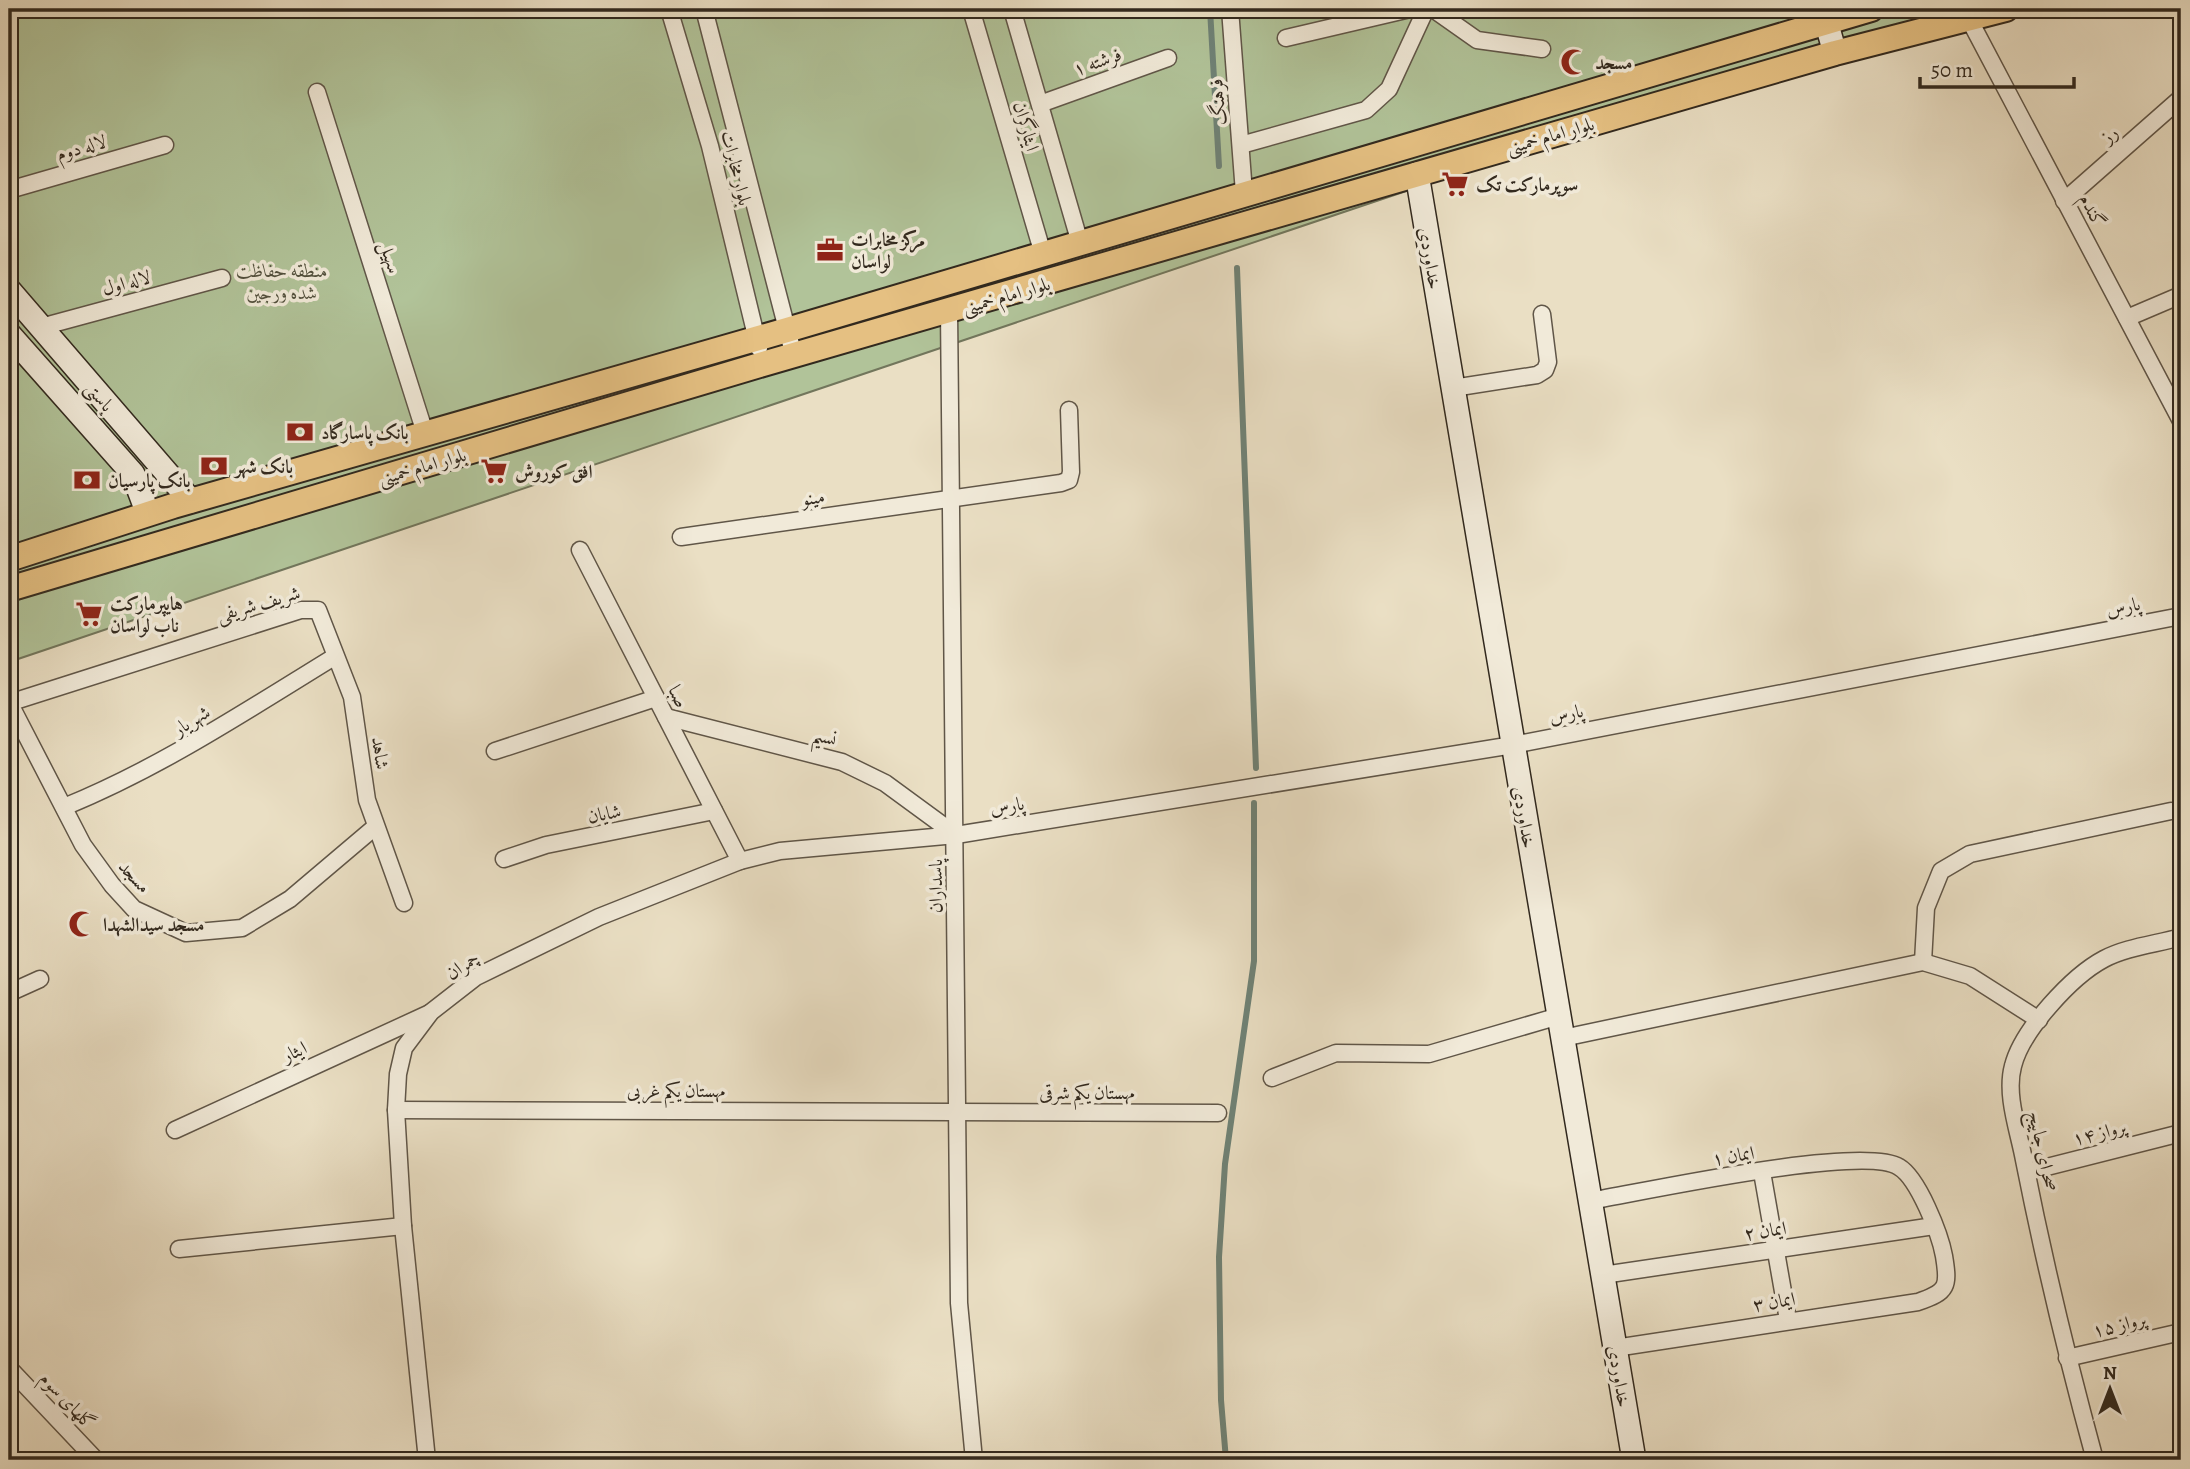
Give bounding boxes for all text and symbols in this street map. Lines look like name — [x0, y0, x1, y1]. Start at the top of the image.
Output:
street label: فرشته ۱ — [1070, 42, 1125, 82]
scale bar — [1920, 46, 2074, 90]
mosque icon: مسجد — [1559, 47, 1589, 77]
place label: مسجد — [1595, 50, 1632, 76]
text: 50 m — [1931, 56, 1973, 84]
street label: فرهنگ — [1203, 77, 1233, 126]
street label: ایثارگران — [1007, 99, 1045, 154]
street label: بلوار امام خمینی — [1503, 111, 1598, 164]
street label: رز — [2094, 120, 2124, 151]
street label: لاله دوم — [53, 128, 110, 170]
street label: بلوار مخابرات — [714, 128, 758, 209]
supermarket icon: سوپرمارکت تک — [1440, 169, 1470, 199]
place label: سوپرمارکت تک — [1476, 172, 1578, 198]
street label: گندم — [2070, 189, 2112, 233]
street label: خداوردی — [1412, 225, 1448, 291]
place label: مرکز مخابرات لواسان — [851, 227, 925, 275]
office icon: مرکز مخابرات لواسان — [815, 235, 845, 265]
street label: سهیل — [373, 238, 407, 277]
park label: منطقه حفاظت شده ورجین — [236, 258, 328, 306]
street label: لاله اول — [99, 264, 154, 302]
street label: بلوار امام خمینی — [959, 271, 1054, 324]
street label: باستی — [79, 376, 120, 417]
bank icon: بانک پاسارگاد — [285, 417, 315, 447]
place label: بانک پاسارگاد — [321, 420, 409, 447]
street label: بلوار امام خمینی — [375, 442, 470, 495]
bank icon: بانک شهر — [199, 451, 229, 481]
place label: بانک شهر — [233, 454, 294, 480]
supermarket icon: افق کوروش — [479, 456, 509, 486]
place label: افق کوروش — [515, 459, 593, 485]
bank icon: بانک پارسیان — [72, 465, 102, 495]
place label: بانک پارسیان — [108, 468, 191, 495]
street label: مینو — [798, 484, 826, 513]
street label: شریف شریفی — [213, 580, 303, 628]
place label: هایپرمارکت ناب لواسان — [110, 591, 183, 639]
street label: پارس — [2104, 591, 2144, 623]
supermarket icon: هایپرمارکت ناب لواسان — [74, 599, 104, 629]
street label: صبا — [661, 681, 695, 712]
street label: پارس — [1547, 698, 1587, 730]
street label: شهریار — [166, 699, 215, 743]
street label: نسیم — [808, 721, 840, 758]
street label: شاهد — [365, 735, 395, 771]
street label: خداوردی — [1506, 784, 1542, 850]
street label: پارس — [988, 790, 1028, 822]
street label: شایان — [585, 798, 623, 830]
street label: مسجد — [112, 854, 156, 899]
street label: پاسداران — [923, 857, 949, 913]
mosque icon: مسجد سیدالشهدا — [67, 909, 97, 939]
place label: مسجد سیدالشهدا — [103, 912, 204, 938]
street label: چمران — [441, 945, 484, 986]
street label: ایثار — [276, 1035, 311, 1070]
street label: مهستان یکم غربی — [627, 1078, 725, 1108]
street label: مهستان یکم شرقی — [1039, 1080, 1135, 1110]
street label: صحرای جاییج — [2018, 1108, 2064, 1195]
street label: پرواز ۱۴ — [2070, 1113, 2130, 1152]
street label: ایمان ۱ — [1710, 1140, 1756, 1172]
street label: ایمان ۲ — [1742, 1215, 1788, 1247]
street label: ایمان ۳ — [1751, 1286, 1797, 1318]
street label: پرواز ۱۵ — [2090, 1306, 2150, 1344]
street label: خداوردی — [1601, 1343, 1637, 1409]
north arrow — [2074, 1354, 2144, 1424]
text: N — [2103, 1360, 2117, 1386]
street label: گلهای سوم — [31, 1366, 101, 1437]

